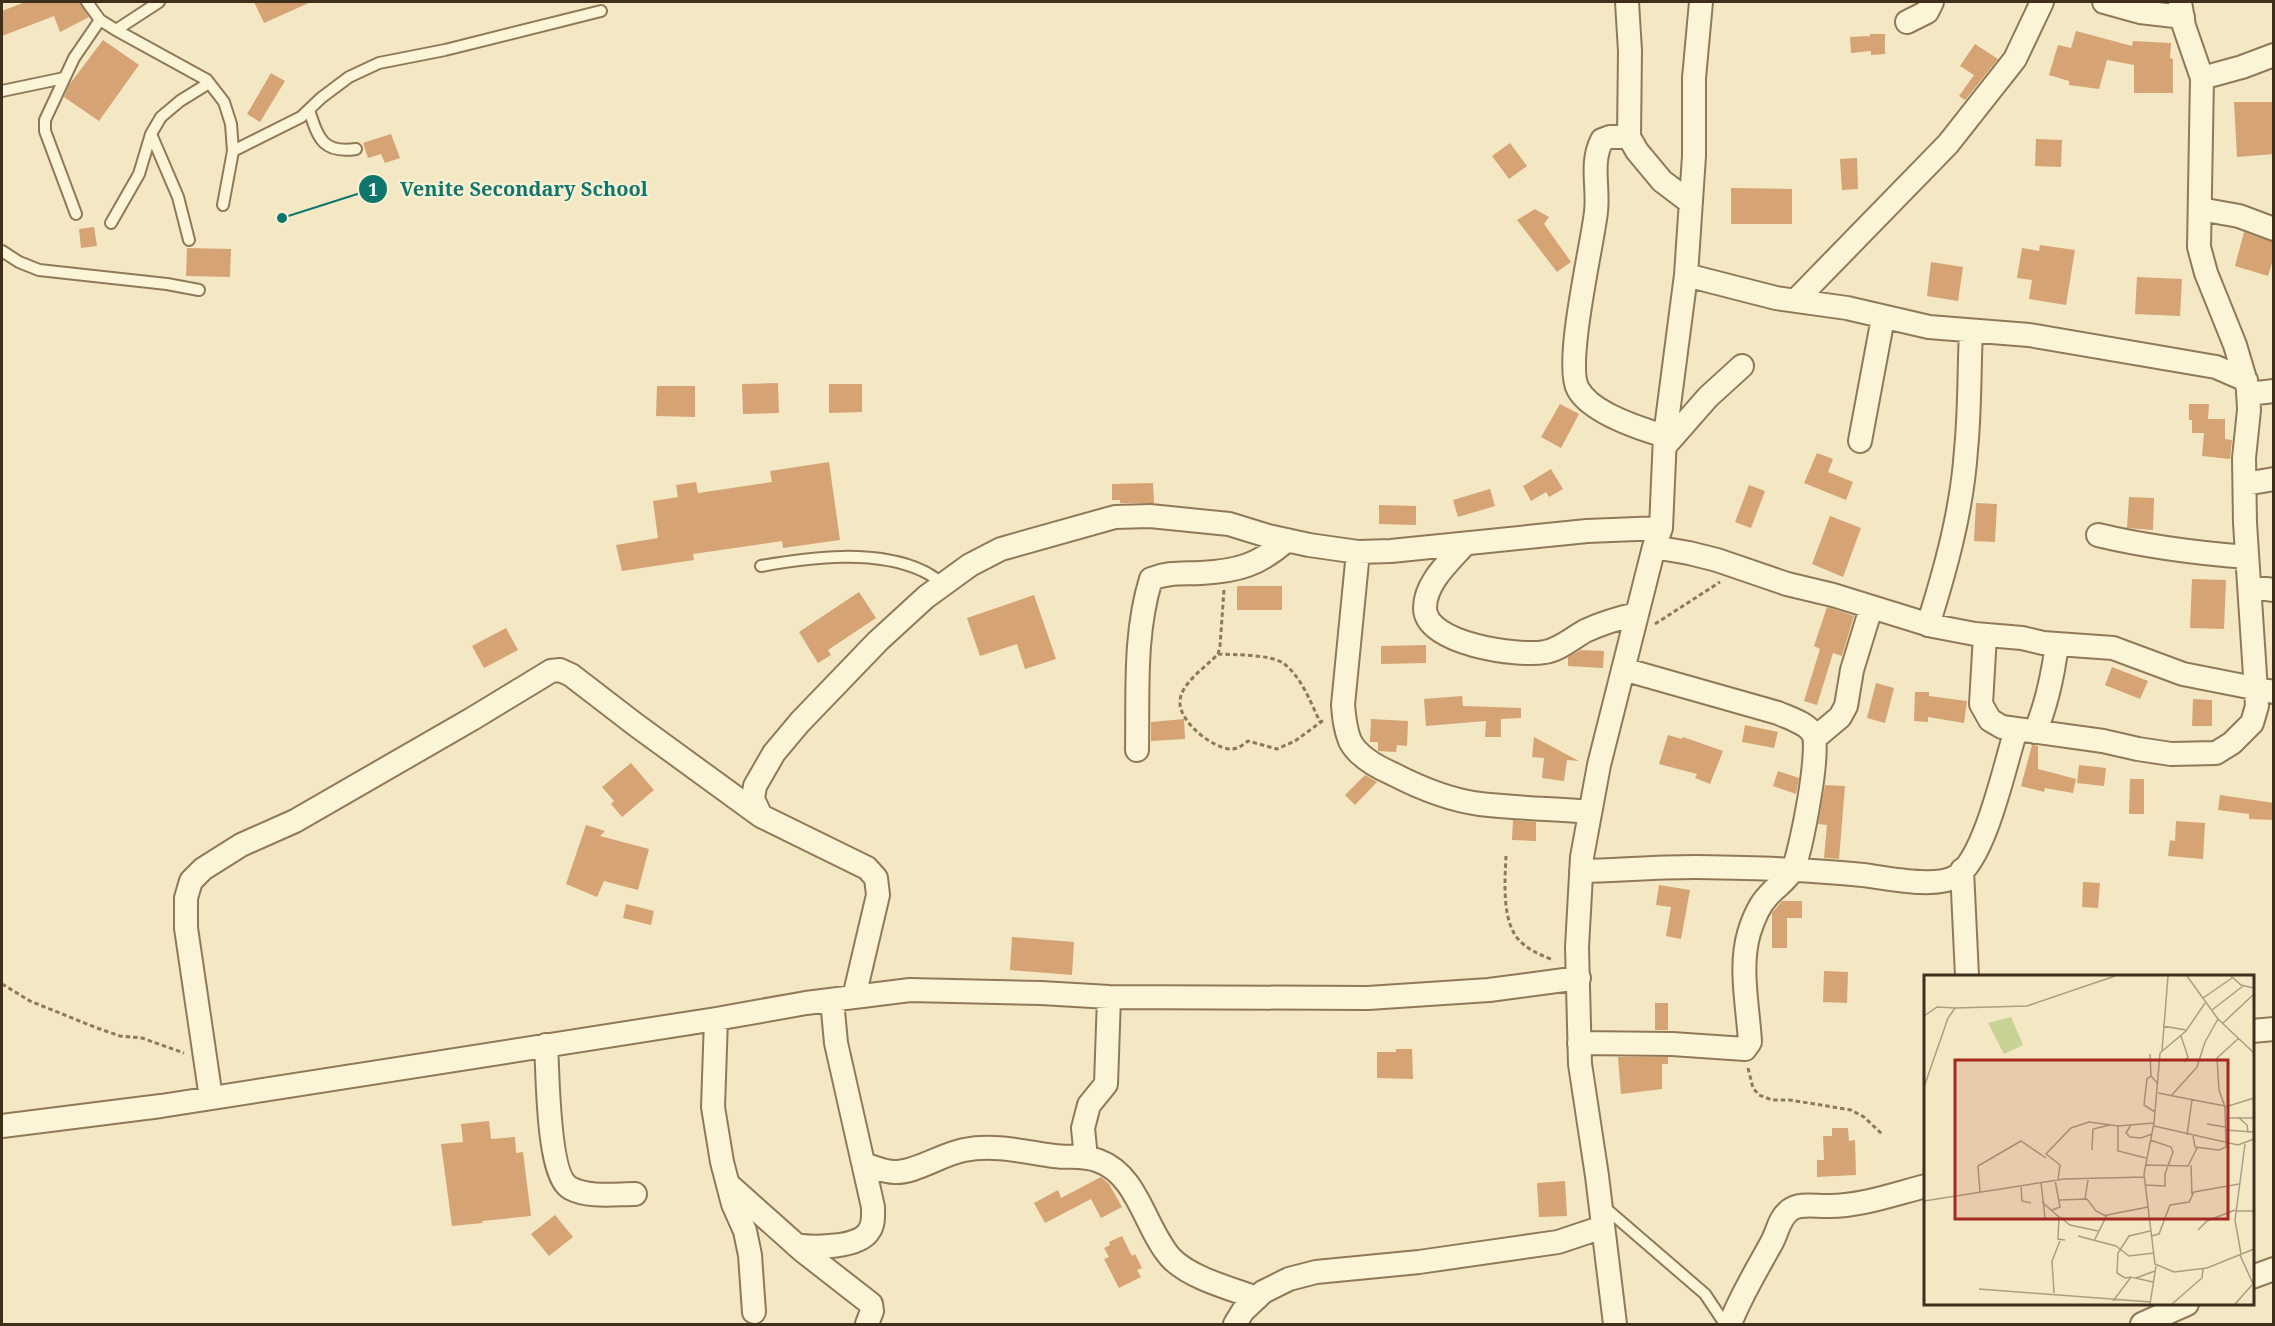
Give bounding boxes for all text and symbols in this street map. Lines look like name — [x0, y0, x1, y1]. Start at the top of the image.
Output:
callout: Venite Secondary School — [358, 170, 660, 208]
text: Venite Secondary School — [400, 175, 648, 202]
text: 1 — [368, 177, 378, 201]
inset map — [1924, 975, 2254, 1305]

